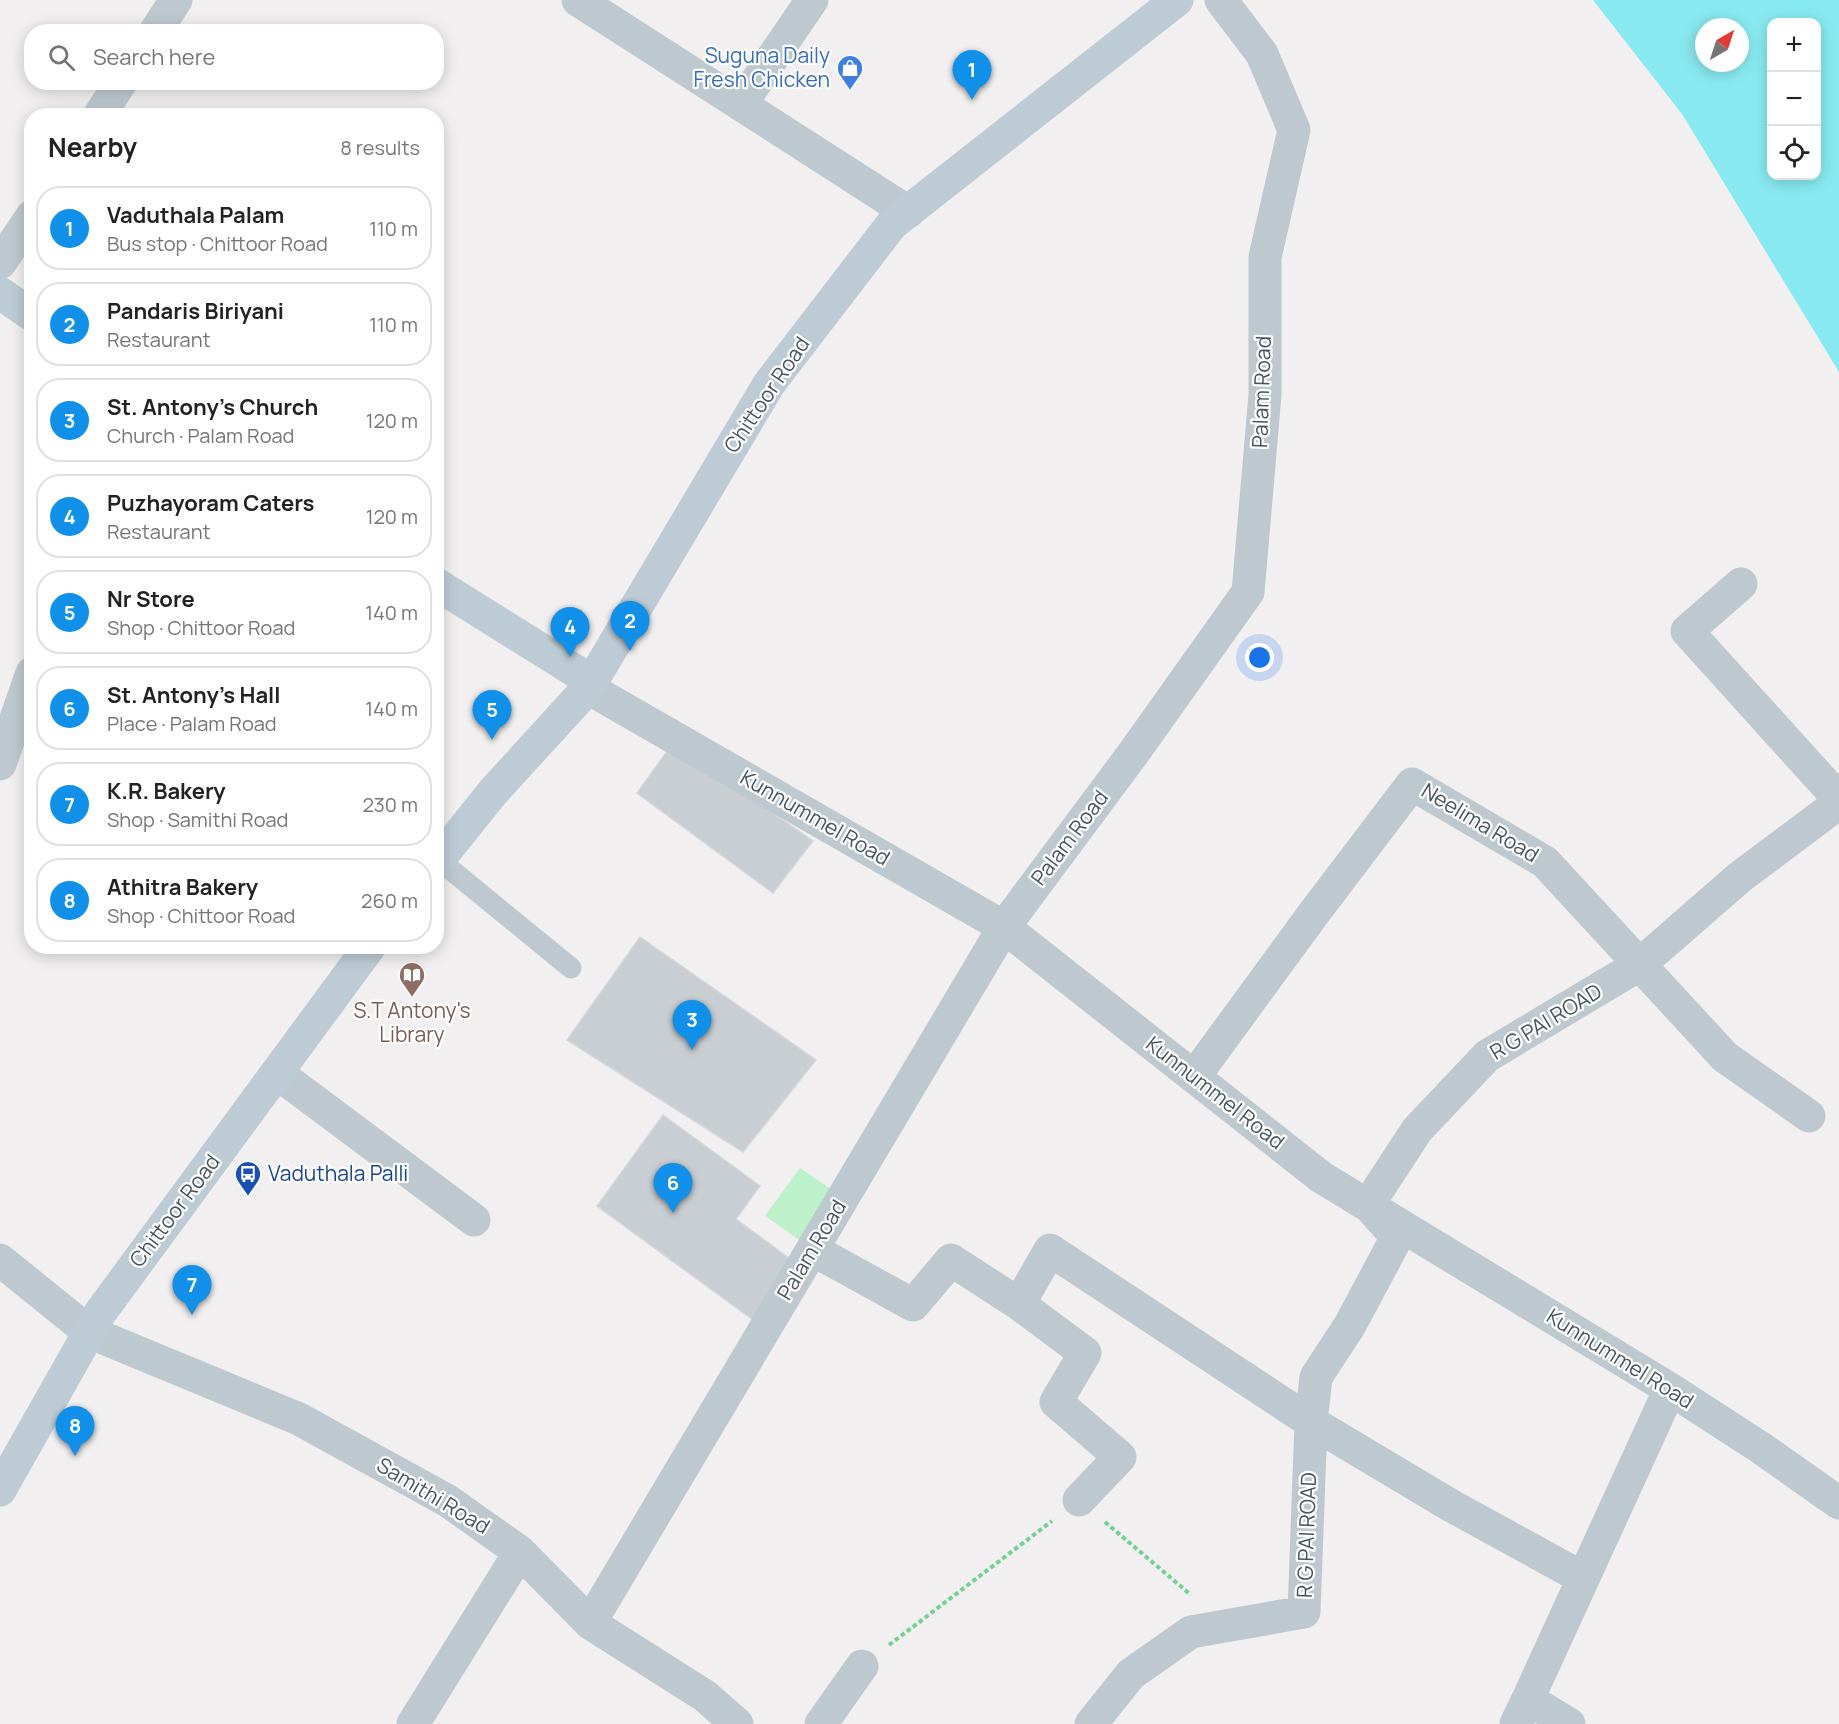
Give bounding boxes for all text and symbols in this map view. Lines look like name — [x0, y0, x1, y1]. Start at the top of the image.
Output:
north arrow — [1695, 18, 1749, 72]
map controls — [1767, 18, 1821, 180]
button: + — [1767, 18, 1821, 72]
search box — [24, 24, 444, 90]
icon: search — [45, 41, 78, 74]
place label: Suguna Daily Fresh Chicken — [693, 41, 830, 93]
text: Search here — [93, 42, 215, 72]
pin: 1 — [952, 51, 992, 100]
shop icon: Suguna Daily Fresh Chicken — [835, 53, 865, 91]
button: − — [1767, 72, 1821, 126]
button: locate — [1767, 126, 1821, 180]
text: Nearby — [48, 129, 137, 165]
text: 8 results — [340, 134, 420, 161]
text: Vaduthala Palam — [107, 200, 284, 230]
text: 1 — [65, 215, 74, 242]
text: 110 m — [369, 215, 418, 242]
text: Bus stop · Chittoor Road — [107, 230, 328, 257]
text: Pandaris Biriyani — [107, 296, 284, 326]
text: 2 — [64, 311, 75, 338]
text: 110 m — [369, 311, 418, 338]
text: Restaurant — [107, 326, 211, 353]
street label: Chittoor Road — [717, 331, 815, 458]
street label: Palam Road — [1245, 335, 1277, 449]
text: St. Antony's Church — [107, 392, 318, 422]
text: 3 — [64, 407, 75, 434]
text: 120 m — [366, 407, 418, 434]
text: Church · Palam Road — [107, 422, 294, 449]
text: Puzhayoram Caters — [107, 488, 314, 518]
text: 4 — [63, 503, 76, 530]
text: 120 m — [366, 503, 418, 530]
text: Restaurant — [107, 518, 211, 545]
text: Nr Store — [107, 584, 195, 614]
text: 5 — [64, 599, 75, 626]
text: 140 m — [365, 599, 418, 626]
pin: 2 — [610, 602, 650, 651]
pin: 4 — [550, 608, 590, 657]
text: Shop · Chittoor Road — [107, 614, 295, 641]
your location — [1245, 643, 1274, 672]
text: St. Antony's Hall — [107, 680, 280, 710]
pin: 5 — [472, 690, 512, 740]
text: 6 — [63, 695, 76, 722]
text: 140 m — [365, 695, 418, 722]
text: Place · Palam Road — [107, 710, 277, 737]
street label: Kunnummel Road — [736, 763, 895, 871]
text: K.R. Bakery — [107, 776, 226, 806]
street label: Neelima Road — [1417, 776, 1544, 868]
street label: Palam Road — [1024, 784, 1114, 891]
text: 7 — [64, 791, 75, 818]
text: 230 m — [362, 791, 418, 818]
text: Shop · Samithi Road — [107, 806, 288, 833]
text: Athitra Bakery — [107, 872, 258, 902]
text: 8 — [63, 887, 76, 914]
text: 260 m — [361, 887, 418, 914]
text: Shop · Chittoor Road — [107, 902, 295, 929]
library icon: S.T Antony's Library — [397, 960, 427, 998]
street label: R G PAI ROAD — [1484, 977, 1607, 1066]
place label: S.T Antony's Library — [354, 996, 471, 1048]
pin: 3 — [672, 1000, 712, 1050]
street label: Kunnummel Road — [1141, 1029, 1291, 1155]
street label: Chittoor Road — [123, 1148, 226, 1272]
bus stop icon: Vaduthala Palli — [233, 1159, 263, 1197]
place label: Vaduthala Palli — [268, 1159, 408, 1187]
pin: 6 — [654, 1164, 692, 1213]
street label: Palam Road — [770, 1194, 852, 1305]
pin: 7 — [172, 1266, 212, 1315]
street label: Kunnummel Road — [1542, 1302, 1699, 1415]
pin: 8 — [56, 1406, 94, 1456]
street label: Samithi Road — [372, 1450, 495, 1540]
street label: R G PAI ROAD — [1290, 1472, 1322, 1598]

